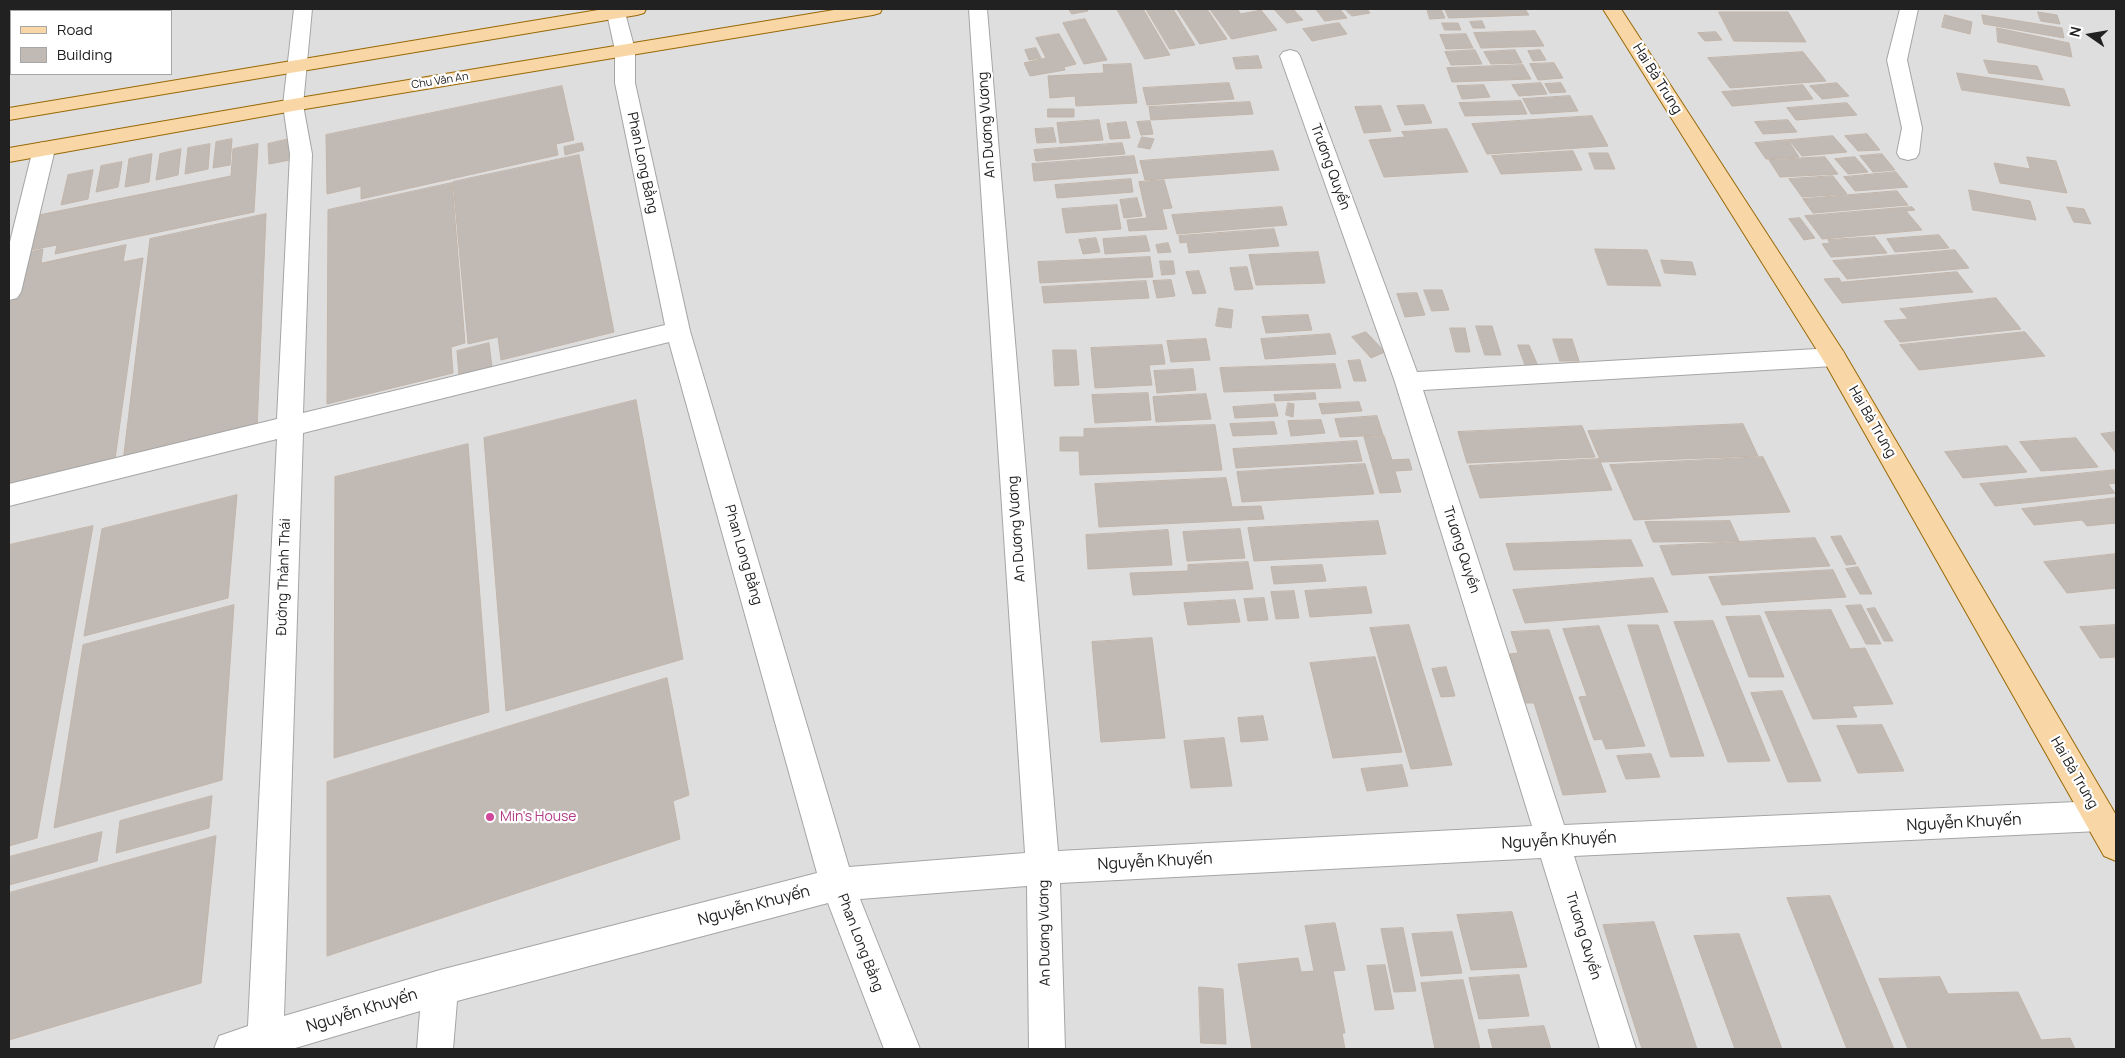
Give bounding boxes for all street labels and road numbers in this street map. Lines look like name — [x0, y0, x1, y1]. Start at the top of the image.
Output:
street label: Hai Bà Trưng — [1629, 41, 1685, 117]
street label: Chu Văn An — [411, 70, 469, 92]
street label: An Dương Vương — [975, 71, 999, 179]
street label: Phan Long Bằng — [623, 111, 661, 215]
street label: Trương Quyền — [1307, 122, 1353, 212]
street label: Hai Bà Trưng — [1845, 383, 1899, 461]
street label: An Dương Vương — [1005, 475, 1029, 583]
street label: Phan Long Bằng — [721, 503, 765, 607]
street label: Trương Quyền — [1439, 504, 1483, 596]
street label: Đường Thành Thái — [274, 518, 294, 636]
street label: Hai Bà Trưng — [2047, 734, 2101, 812]
street label: Nguyễn Khuyến — [1906, 810, 2022, 836]
street label: Nguyễn Khuyến — [1501, 828, 1617, 854]
street label: Nguyễn Khuyến — [1097, 849, 1213, 875]
street label: An Dương Vương — [1036, 880, 1054, 986]
street label: Nguyễn Khuyến — [696, 882, 812, 930]
street label: Trương Quyền — [1562, 890, 1604, 982]
street label: Phan Long Bằng — [834, 892, 886, 994]
street label: Nguyễn Khuyến — [304, 985, 420, 1037]

